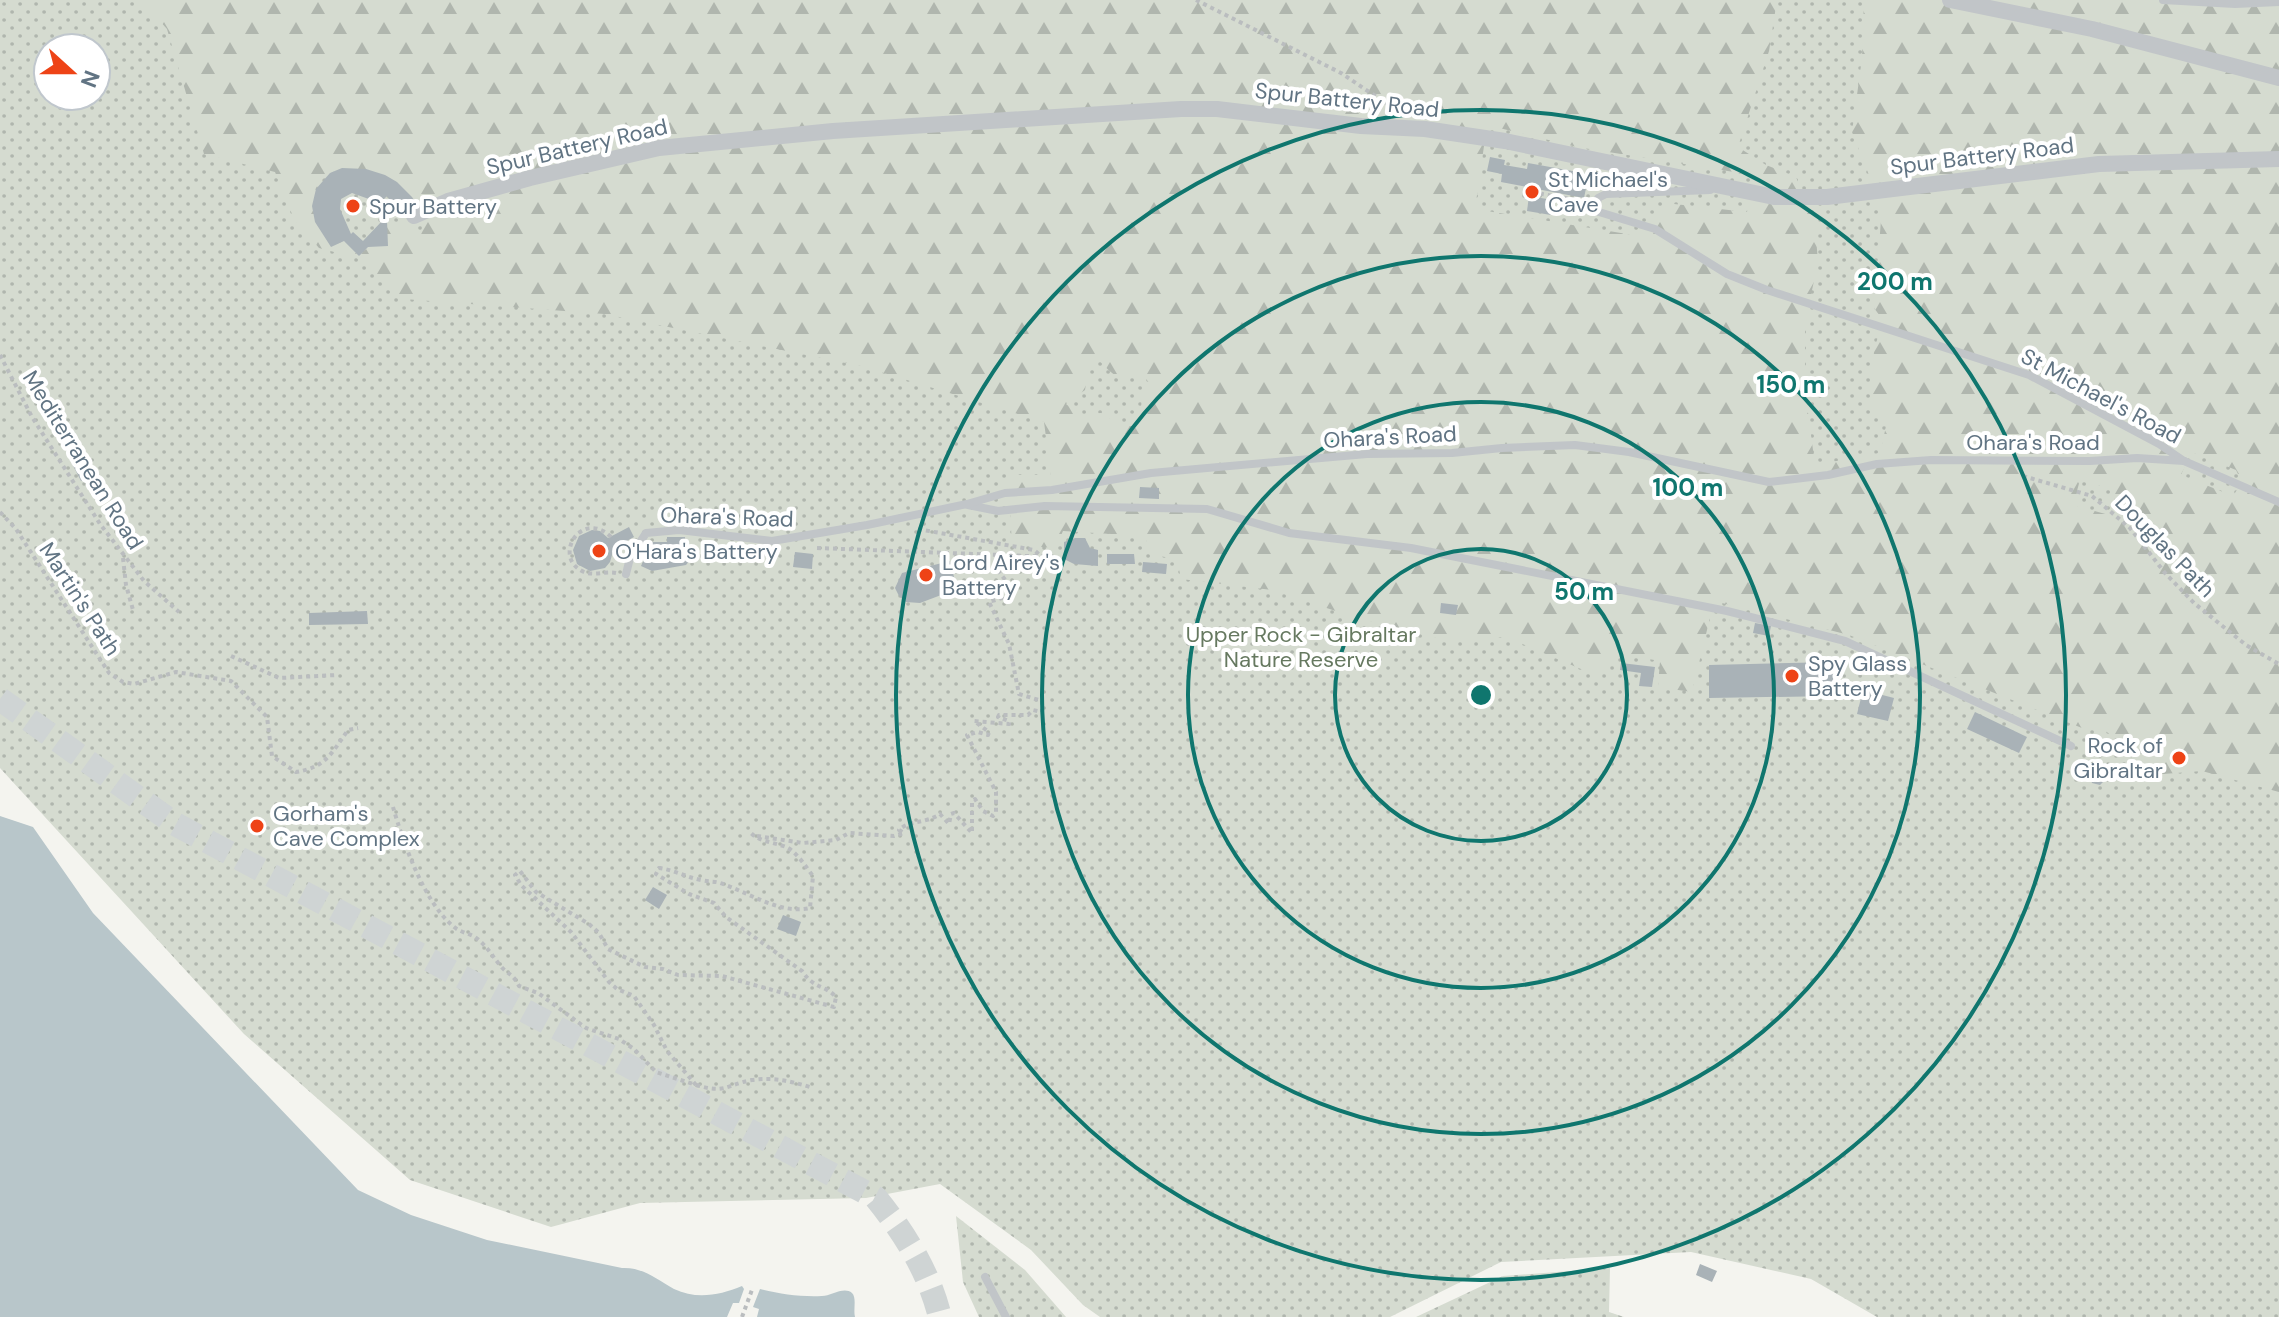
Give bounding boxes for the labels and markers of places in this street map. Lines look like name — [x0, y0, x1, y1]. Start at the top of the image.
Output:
place label: St Michael's Cave — [1548, 165, 1668, 219]
marker: St Michael's Cave — [1523, 183, 1541, 201]
place label: Spur Battery — [369, 192, 497, 221]
marker: Spur Battery — [344, 197, 362, 215]
place label: O'Hara's Battery — [615, 537, 778, 566]
marker: O'Hara's Battery — [590, 542, 608, 560]
place label: Lord Airey's Battery — [942, 548, 1060, 602]
marker: Lord Airey's Battery — [917, 566, 935, 584]
place label: Spy Glass Battery — [1808, 649, 1907, 703]
marker: Spy Glass Battery — [1783, 667, 1801, 685]
centre of rings — [1467, 681, 1495, 709]
place label: Rock of Gibraltar — [2074, 731, 2163, 785]
marker: Rock of Gibraltar — [2170, 749, 2188, 767]
place label: Gorham's Cave Complex — [273, 799, 420, 853]
marker: Gorham's Cave Complex — [248, 817, 266, 835]

